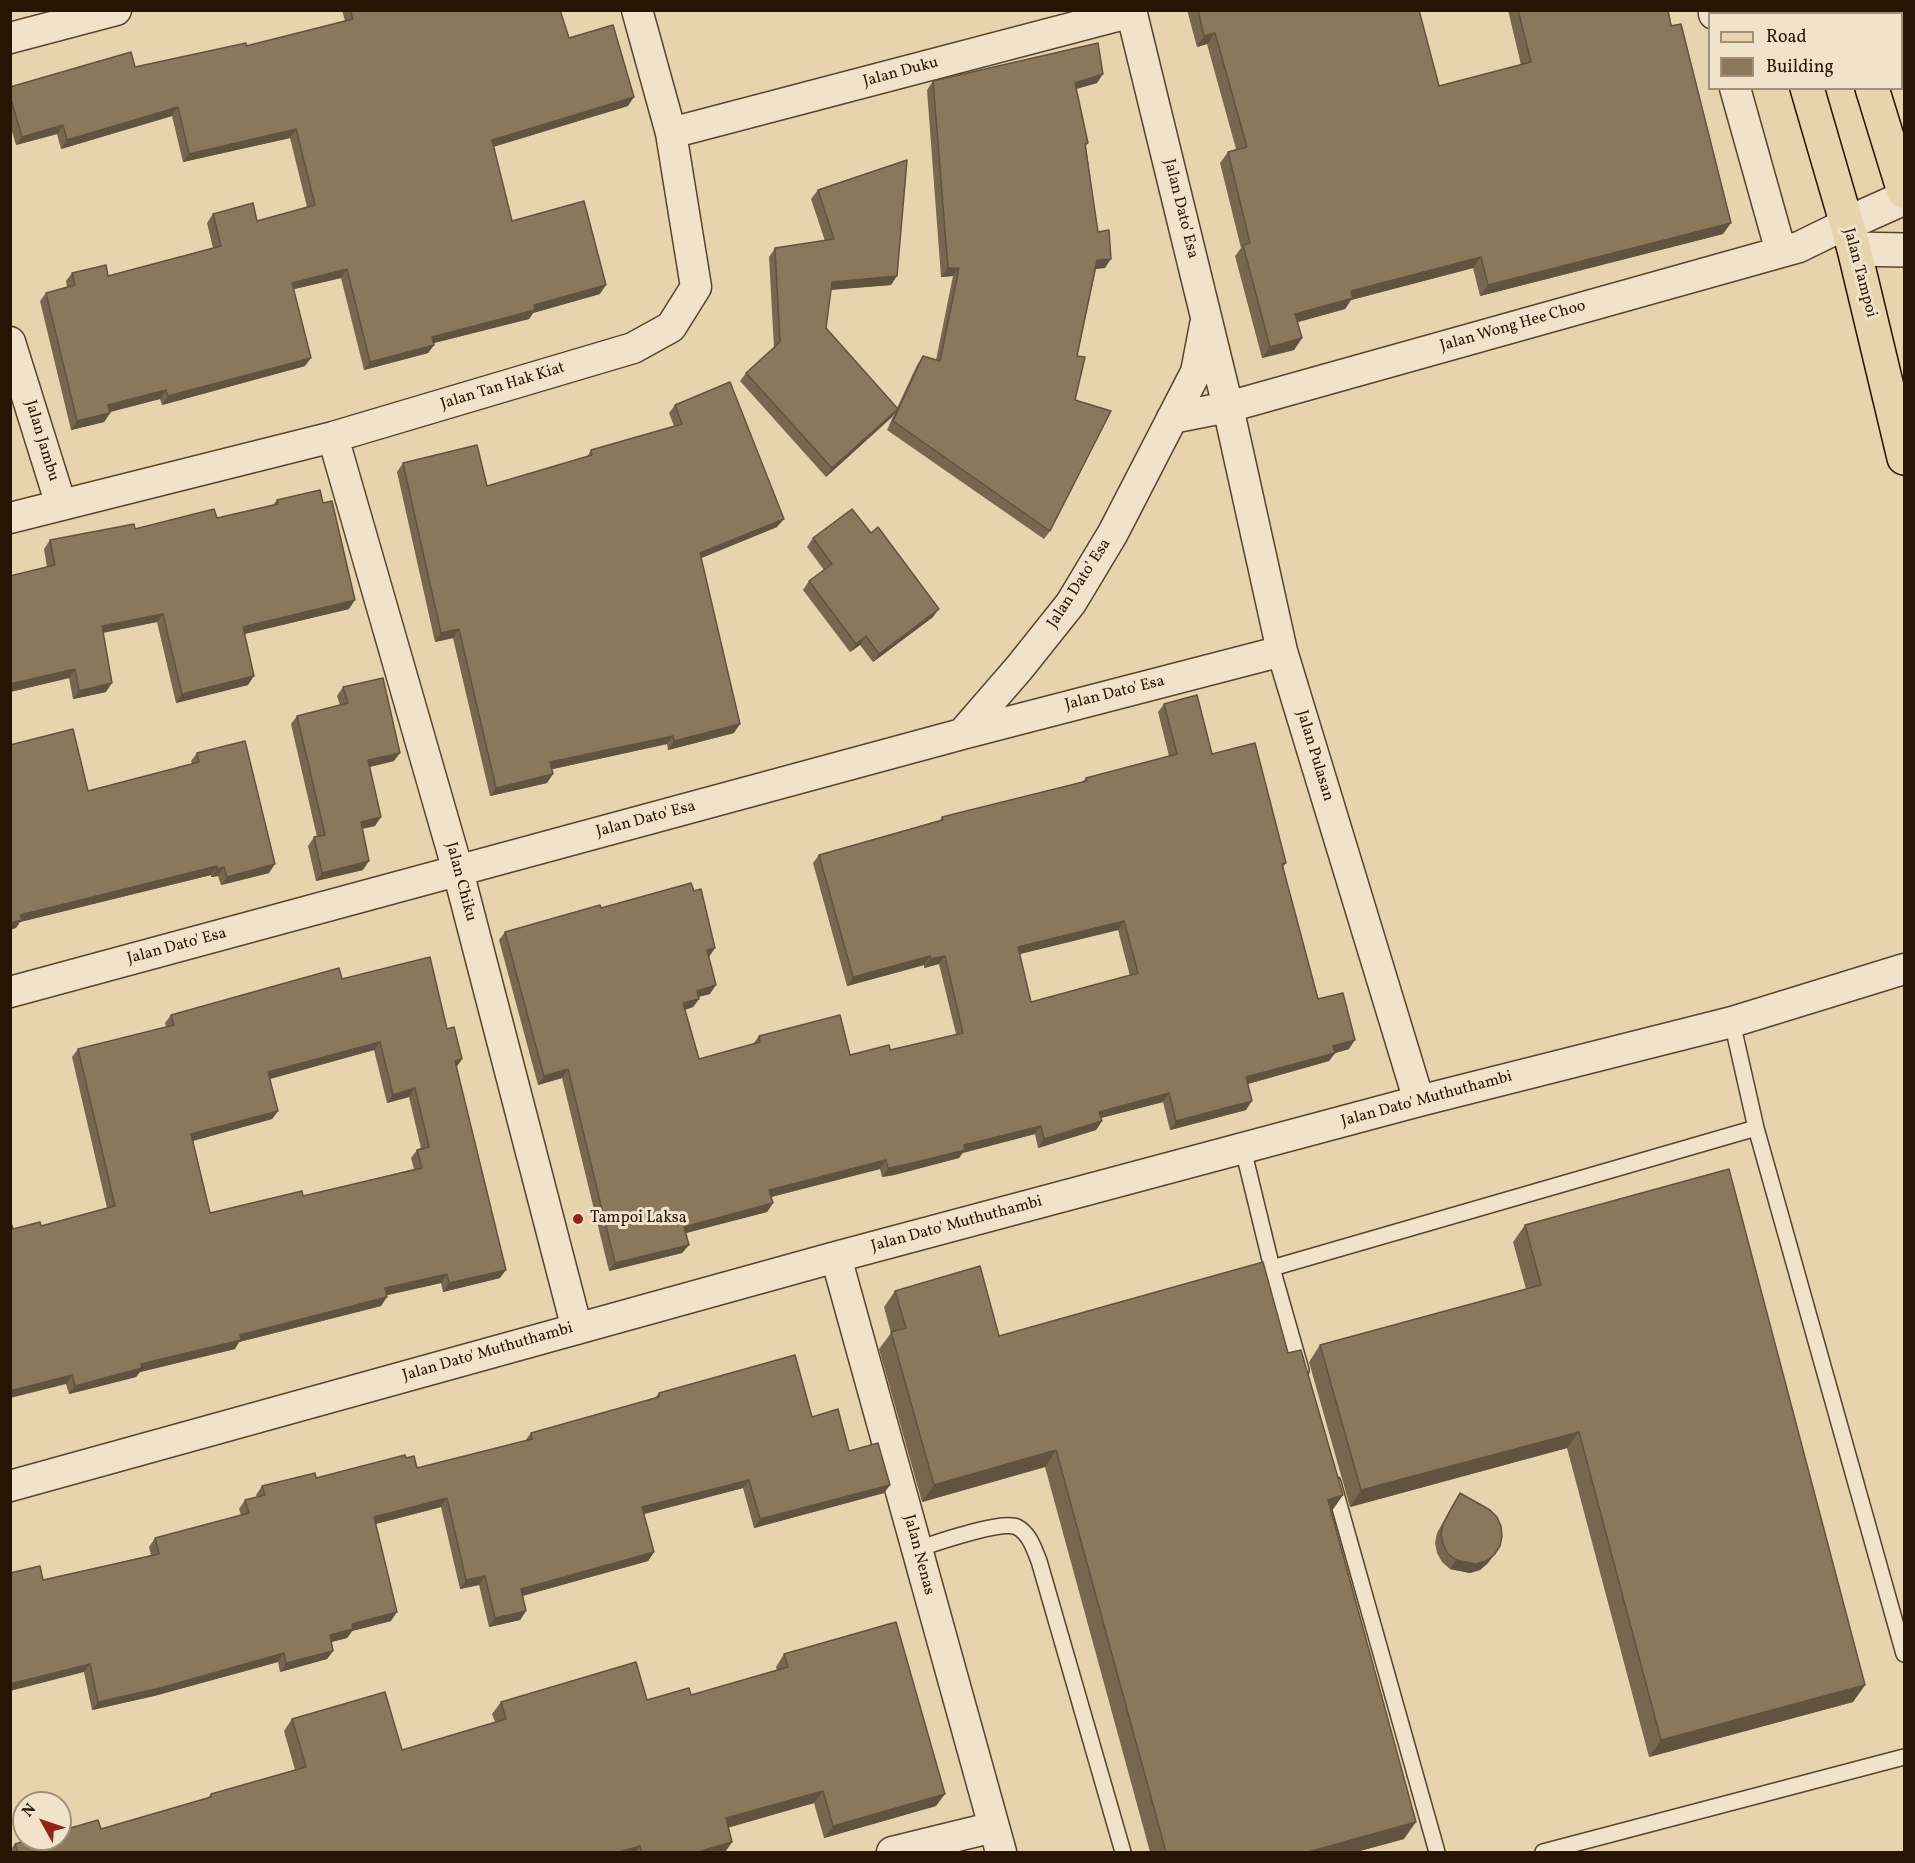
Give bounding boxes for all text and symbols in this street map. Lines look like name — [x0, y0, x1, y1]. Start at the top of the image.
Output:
legend — [1708, 12, 1903, 90]
text: Road — [1766, 25, 1807, 50]
street label: Jalan Duku — [861, 54, 941, 92]
text: Building — [1766, 55, 1834, 80]
street label: Jalan Dato' Esa — [1158, 157, 1202, 261]
street label: Jalan Tampoi — [1838, 226, 1880, 320]
street label: Jalan Wong Hee Choo — [1438, 297, 1588, 357]
street label: Jalan Tan Hak Kiat — [439, 359, 567, 415]
street label: Jalan Jambu — [20, 398, 62, 484]
street label: Jalan Dato’ Esa — [1044, 536, 1116, 632]
street label: Jalan Dato' Esa — [1063, 672, 1167, 716]
street label: Jalan Pulasan — [1291, 708, 1337, 804]
street label: Jalan Dato' Esa — [594, 798, 698, 842]
street label: Jalan Chiku — [440, 840, 480, 924]
street label: Jalan Dato' Esa — [125, 925, 229, 969]
street label: Jalan Dato' Muthuthambi — [1339, 1068, 1515, 1132]
street label: Jalan Dato' Muthuthambi — [869, 1193, 1045, 1257]
place label: Tampoi Laksa — [590, 1209, 687, 1229]
marker: Tampoi Laksa — [571, 1212, 585, 1226]
street label: Jalan Dato' Muthuthambi — [401, 1319, 575, 1387]
street label: Jalan Nenas — [898, 1513, 938, 1597]
north arrow — [12, 1791, 72, 1851]
text: N — [18, 1799, 42, 1822]

